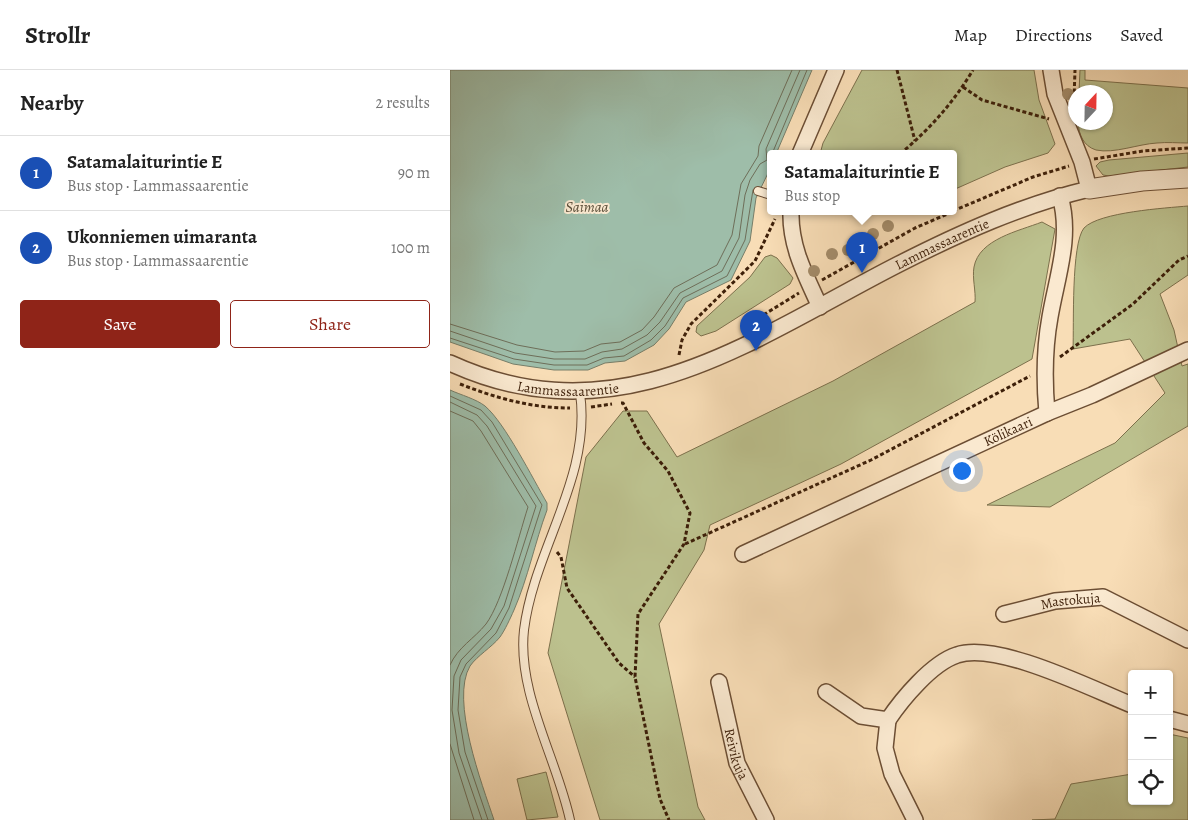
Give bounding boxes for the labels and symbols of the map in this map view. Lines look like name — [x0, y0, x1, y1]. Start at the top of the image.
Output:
north arrow — [1068, 85, 1113, 130]
water label: Saimaa — [565, 197, 609, 217]
street label: Lammassaarentie — [892, 214, 992, 275]
pin: 1 — [846, 232, 878, 273]
pin: 2 — [740, 310, 772, 351]
street label: Lammassaarentie — [515, 377, 620, 401]
street label: Kölikaari — [981, 412, 1036, 451]
your location — [949, 458, 975, 484]
street label: Mastokuja — [1039, 588, 1102, 614]
street label: Reivikuja — [720, 726, 753, 784]

